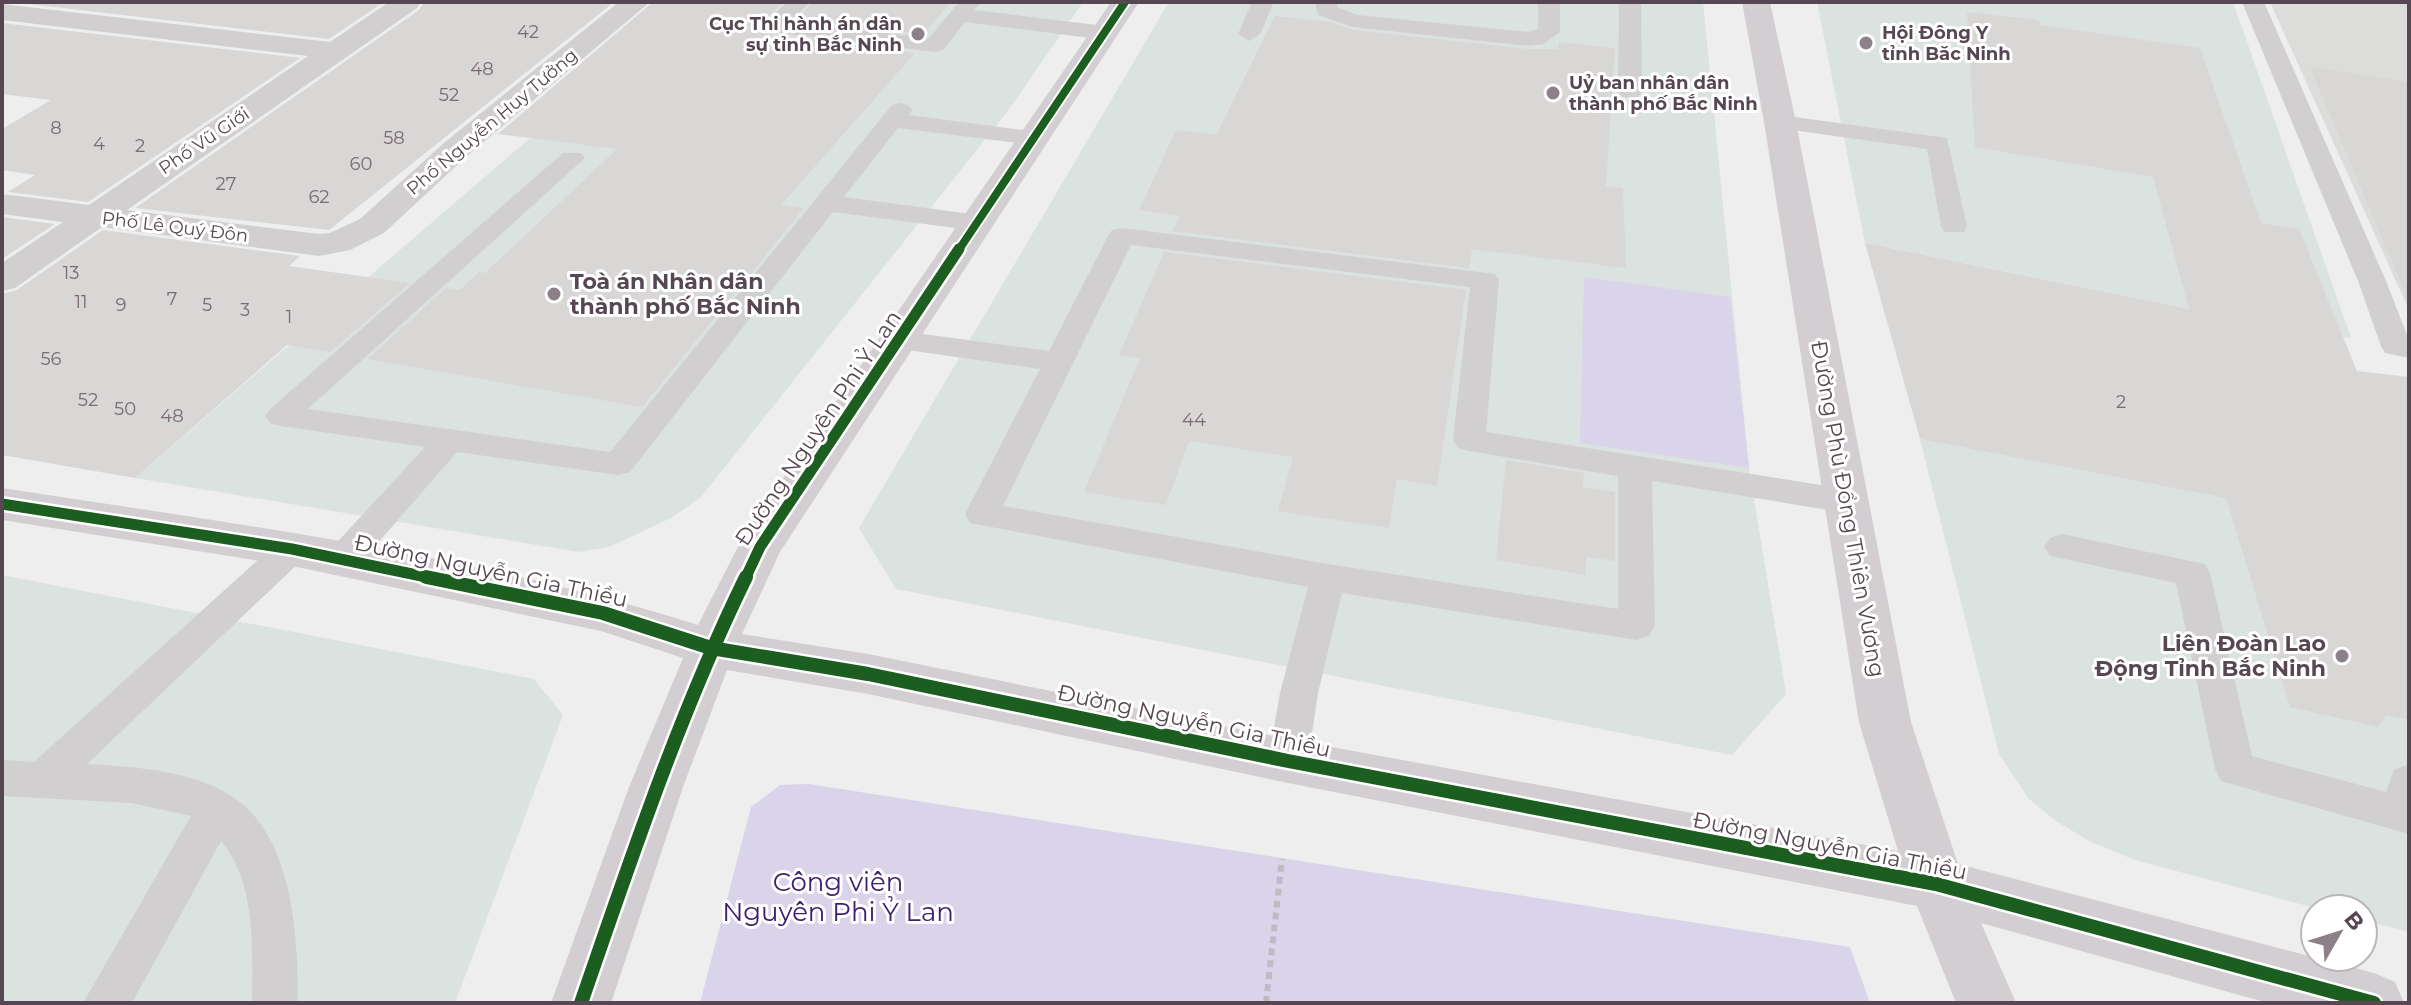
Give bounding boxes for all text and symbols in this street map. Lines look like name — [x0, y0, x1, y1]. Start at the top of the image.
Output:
place label: Cục Thi hành án dân sự tỉnh Bắc Ninh — [709, 13, 902, 56]
house number: 42 — [517, 21, 539, 43]
place label: Hội Đông Y tỉnh Băc Ninh — [1882, 22, 2011, 65]
marker: Cục Thi hành án dân sự tỉnh Bắc Ninh — [909, 25, 927, 43]
marker: Hội Đông Y tỉnh Băc Ninh — [1857, 34, 1875, 52]
street label: Phố Nguyễn Huy Tưởng — [402, 44, 582, 200]
house number: 48 — [470, 58, 494, 80]
place label: Uỷ ban nhân dân thành phố Bắc Ninh — [1569, 72, 1758, 115]
house number: 52 — [439, 84, 459, 106]
marker: Uỷ ban nhân dân thành phố Bắc Ninh — [1544, 84, 1562, 102]
street label: Phố Vũ Giới — [154, 103, 254, 179]
house number: 8 — [50, 117, 62, 139]
house number: 58 — [383, 127, 405, 149]
house number: 4 — [93, 133, 105, 155]
house number: 2 — [135, 135, 145, 157]
house number: 60 — [350, 153, 372, 175]
house number: 27 — [216, 173, 236, 195]
house number: 62 — [308, 186, 330, 208]
street label: Phố Lê Quý Đôn — [101, 207, 249, 247]
house number: 13 — [63, 262, 79, 284]
place label: Toà án Nhân dân thành phố Bắc Ninh — [570, 268, 801, 320]
marker: Toà án Nhân dân thành phố Bắc Ninh — [545, 285, 563, 303]
house number: 7 — [167, 288, 177, 310]
house number: 11 — [75, 291, 88, 313]
house number: 9 — [116, 294, 127, 316]
house number: 5 — [202, 294, 212, 316]
house number: 3 — [240, 299, 250, 321]
street label: Đường Nguyên Phi Ỷ Lan — [729, 305, 907, 551]
house number: 1 — [286, 306, 292, 328]
street label: Đường Phù Đổng Thiên Vương — [1805, 339, 1891, 679]
house number: 56 — [40, 348, 62, 370]
house number: 52 — [78, 389, 98, 411]
house number: 2 — [2116, 391, 2126, 413]
house number: 50 — [114, 398, 136, 420]
house number: 48 — [160, 405, 184, 427]
house number: 44 — [1182, 409, 1206, 431]
street label: Đường Nguyễn Gia Thiều — [352, 529, 630, 613]
place label: Liên Đoàn Lao Động Tỉnh Bắc Ninh — [2095, 630, 2326, 682]
marker: Liên Đoàn Lao Động Tỉnh Bắc Ninh — [2333, 647, 2351, 665]
street label: Đường Nguyễn Gia Thiều — [1055, 679, 1333, 763]
street label: Đường Nguyễn Gia Thiều — [1691, 806, 1969, 886]
park label: Công viên Nguyên Phi Ỷ Lan — [722, 866, 954, 928]
north arrow — [2299, 893, 2379, 973]
text: B — [2338, 906, 2370, 936]

